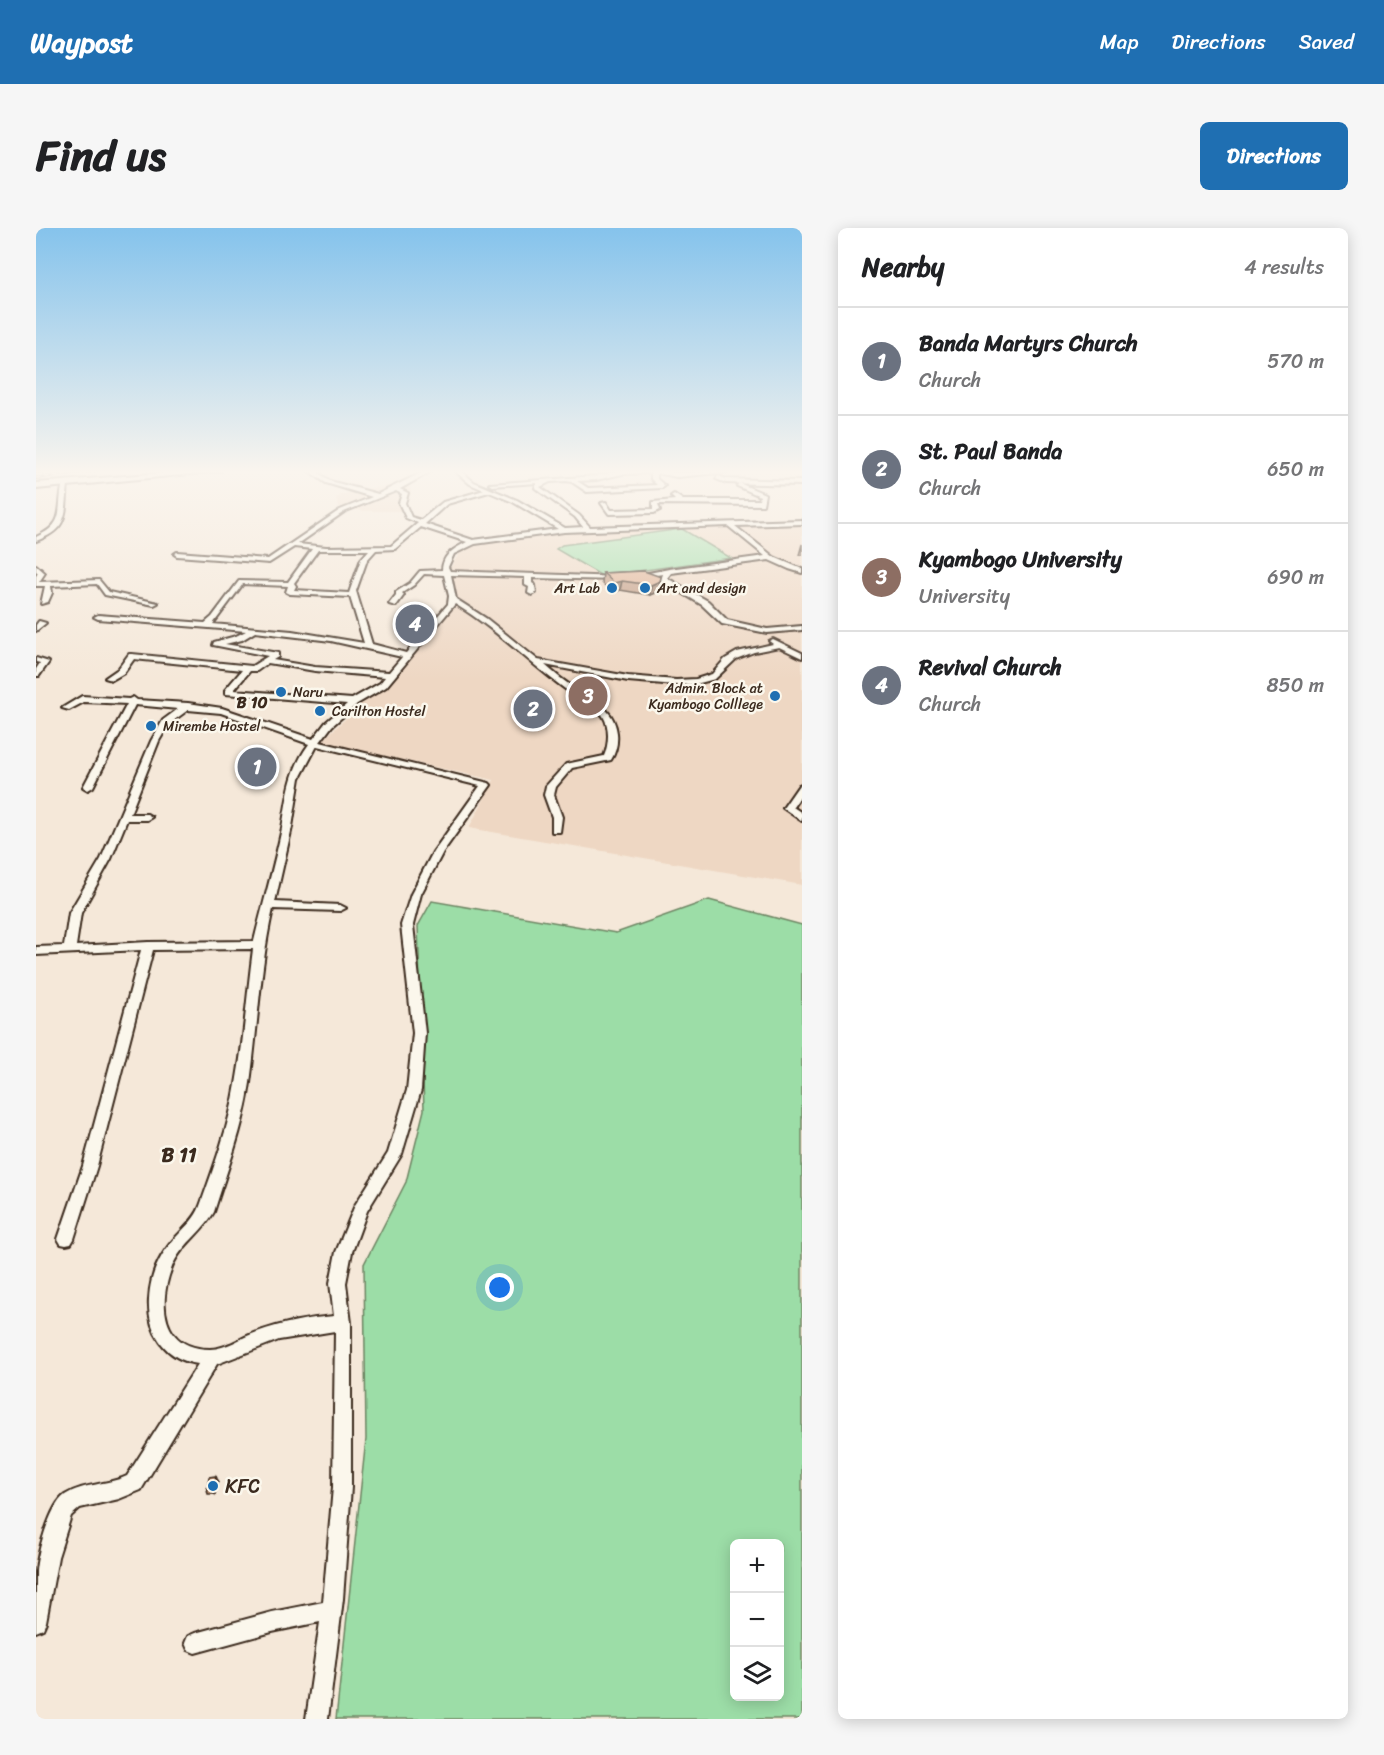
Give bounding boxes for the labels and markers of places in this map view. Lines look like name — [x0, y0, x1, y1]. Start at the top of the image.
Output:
place label: Art Lab — [553, 576, 601, 601]
place label: Art and design — [656, 576, 747, 601]
marker: Art Lab — [605, 581, 619, 595]
marker: Art and design — [638, 581, 652, 595]
pin: 4 — [396, 602, 434, 646]
pin: 3 — [568, 674, 608, 718]
place label: Admin. Block at Kyambogo Colllege — [648, 676, 763, 717]
place label: Naru — [293, 680, 323, 705]
marker: Naru — [274, 685, 288, 699]
pin: 2 — [514, 686, 552, 732]
marker: Admin. Block at Kyambogo Colllege — [768, 689, 782, 703]
place label: Carilton Hostel — [332, 699, 426, 724]
marker: Carilton Hostel — [313, 704, 327, 718]
place label: Mirembe Hostel — [163, 714, 262, 739]
marker: Mirembe Hostel — [144, 719, 158, 733]
pin: 1 — [238, 744, 276, 790]
place label: KFC — [225, 1469, 260, 1504]
marker: KFC — [206, 1479, 220, 1493]

